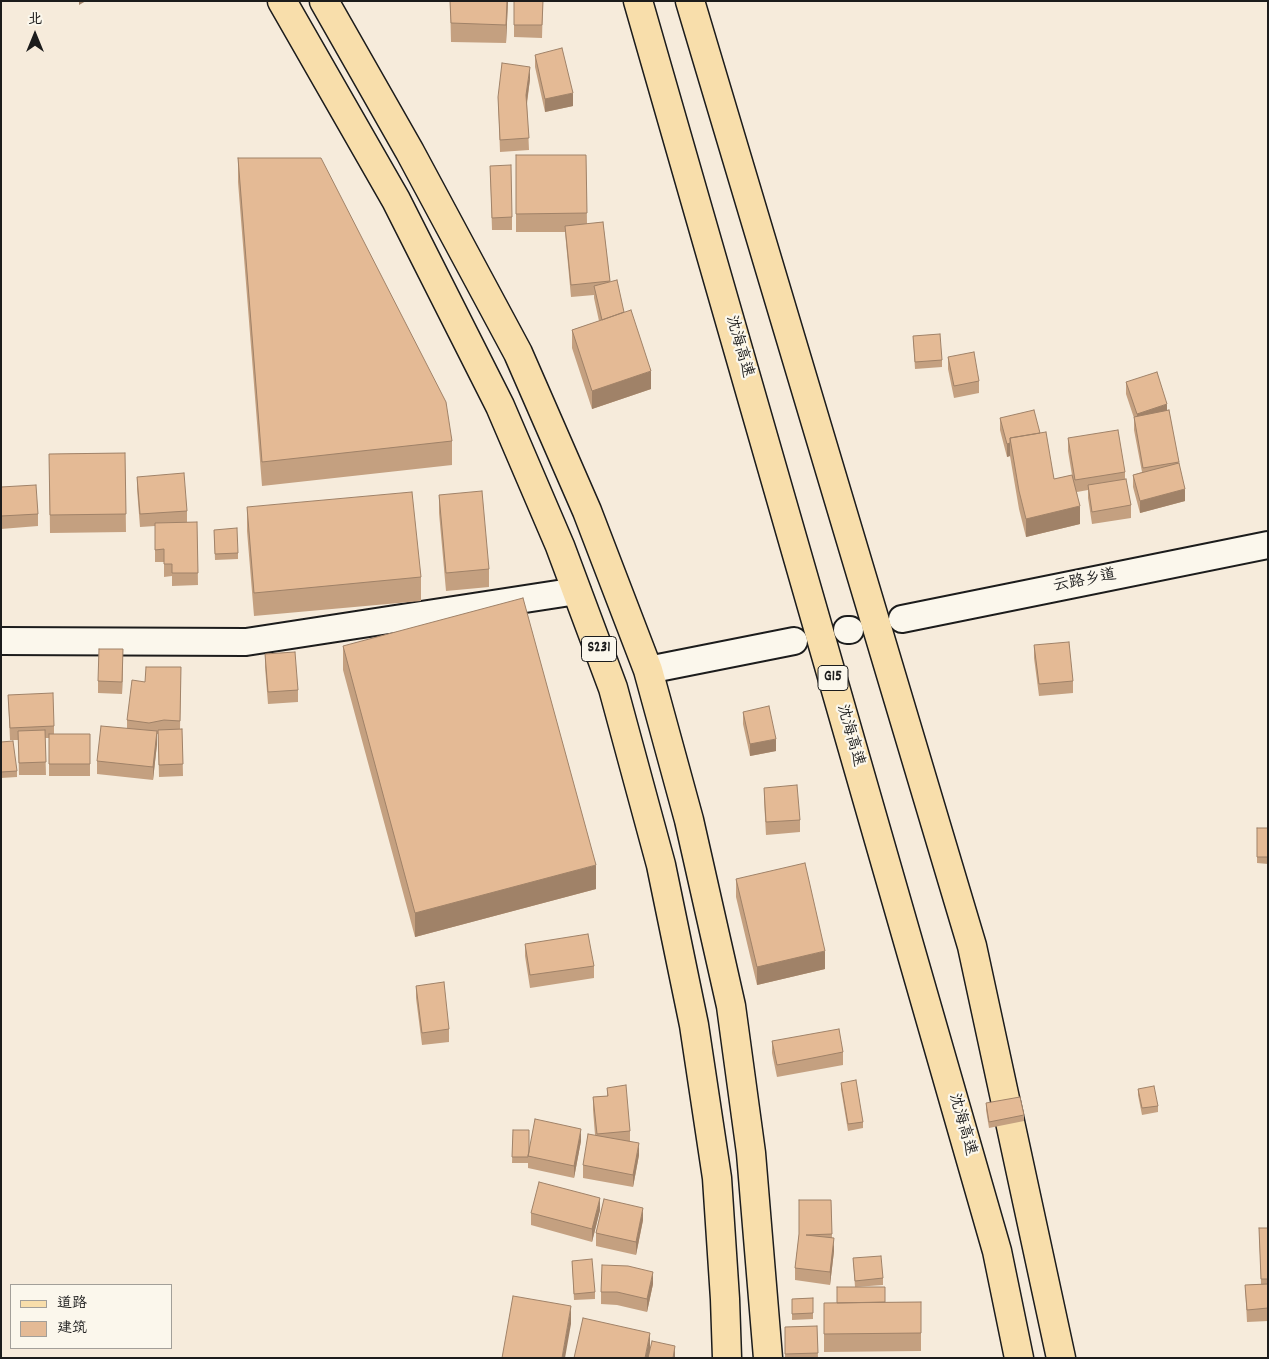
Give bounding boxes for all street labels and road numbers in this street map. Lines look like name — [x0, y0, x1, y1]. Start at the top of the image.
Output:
street label: 沈海高速 — [720, 314, 756, 380]
street label: 云路乡道 — [1052, 566, 1118, 598]
road number: S231 — [582, 636, 616, 662]
road number: G15 — [818, 666, 848, 690]
street label: 沈海高速 — [831, 703, 867, 769]
street label: 沈海高速 — [943, 1092, 979, 1158]

